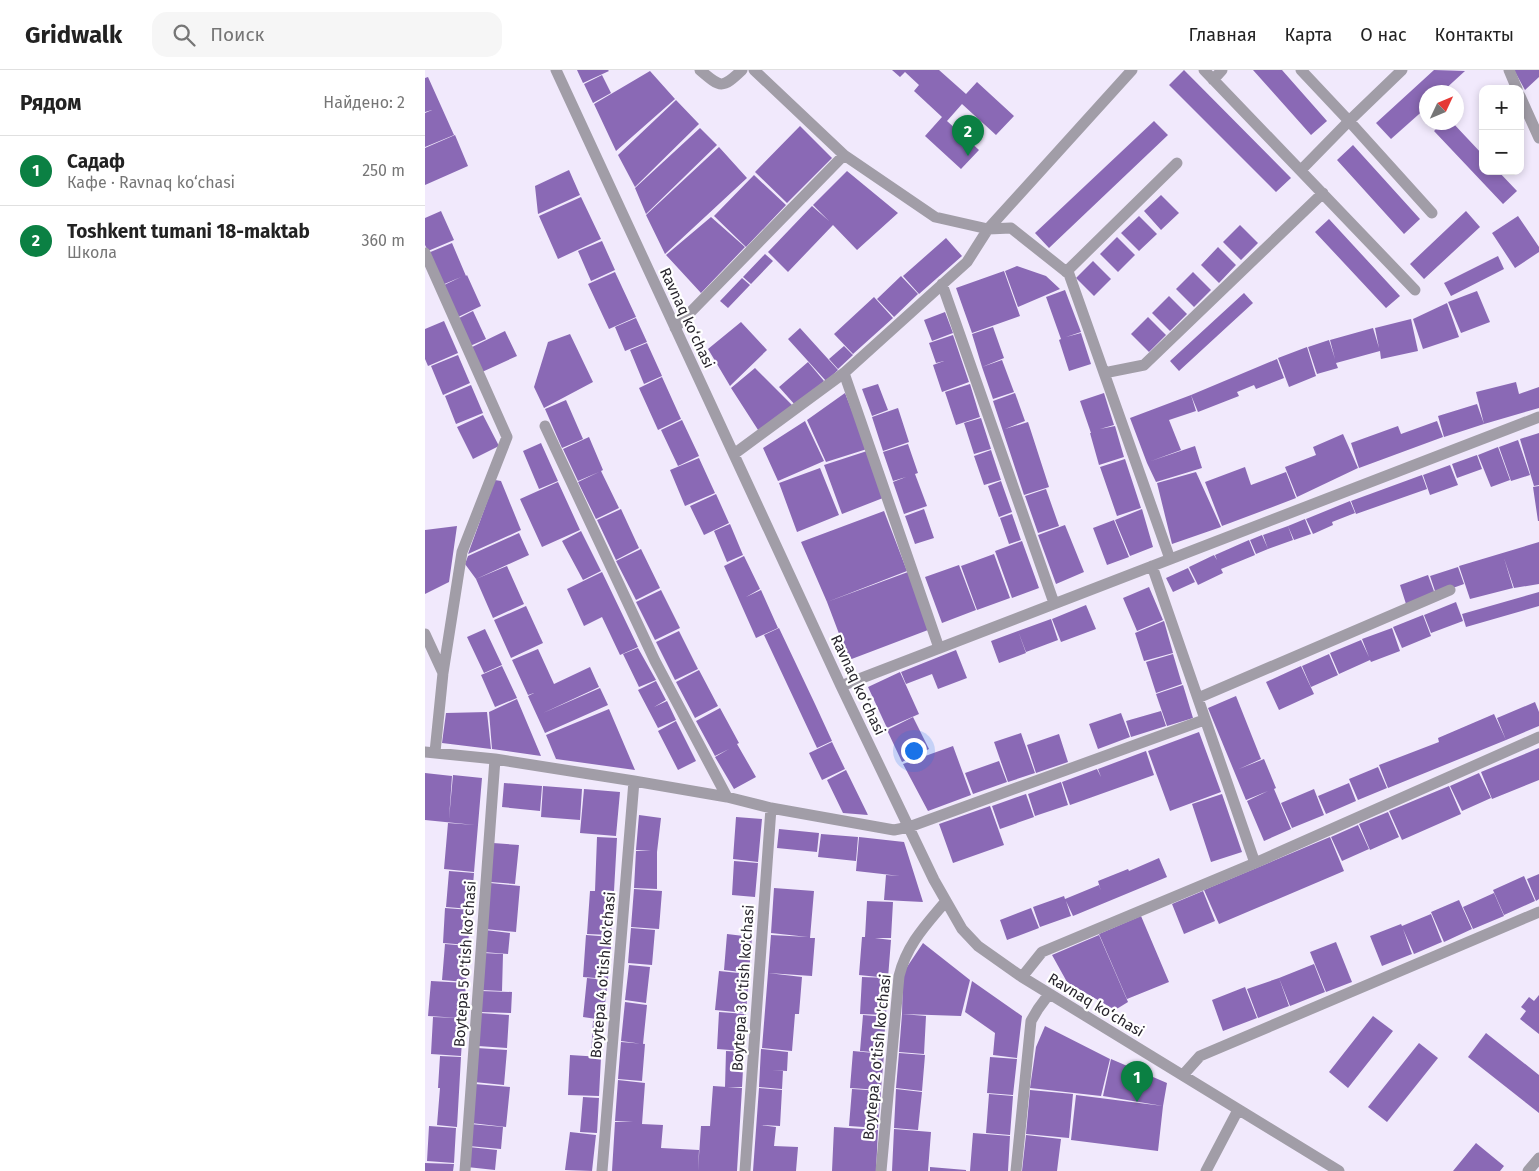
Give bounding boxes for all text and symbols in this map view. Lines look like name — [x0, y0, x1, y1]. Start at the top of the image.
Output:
search box — [152, 12, 502, 57]
text: Gridwalk — [25, 21, 122, 49]
icon: search — [170, 21, 198, 49]
text: Поиск — [210, 23, 264, 46]
text: Главная — [1189, 24, 1257, 46]
text: Карта — [1285, 24, 1332, 46]
text: О нас — [1360, 24, 1407, 46]
text: Контакты — [1435, 24, 1514, 46]
north arrow — [1419, 85, 1464, 130]
map controls — [1479, 85, 1524, 175]
button: + — [1479, 85, 1524, 130]
text: Рядом — [20, 90, 81, 116]
text: Найдено: 2 — [323, 93, 405, 112]
pin: 2 — [952, 115, 984, 156]
button: − — [1479, 130, 1524, 175]
text: Садаф — [67, 150, 125, 173]
text: 1 — [32, 161, 40, 180]
text: 250 m — [362, 161, 405, 180]
text: Кафе · Ravnaq ko‘chasi — [67, 173, 235, 192]
text: Toshkent tumani 18-maktab — [67, 220, 310, 243]
text: 2 — [32, 231, 40, 250]
text: 360 m — [362, 231, 405, 250]
text: Школа — [67, 243, 117, 262]
street label: Ravnaq ko‘chasi — [656, 265, 718, 371]
street label: Ravnaq ko‘chasi — [827, 632, 889, 738]
your location — [901, 738, 927, 764]
street label: Boytepa 5 o'tish ko'chasi — [450, 880, 480, 1048]
street label: Boytepa 4 o'tish ko'chasi — [587, 891, 619, 1059]
street label: Boytepa 3 o'tish ko'chasi — [728, 904, 758, 1072]
street label: Ravnaq ko‘chasi — [1045, 969, 1147, 1041]
street label: Boytepa 2 o'tish ko'chasi — [859, 973, 895, 1141]
pin: 1 — [1121, 1061, 1153, 1102]

